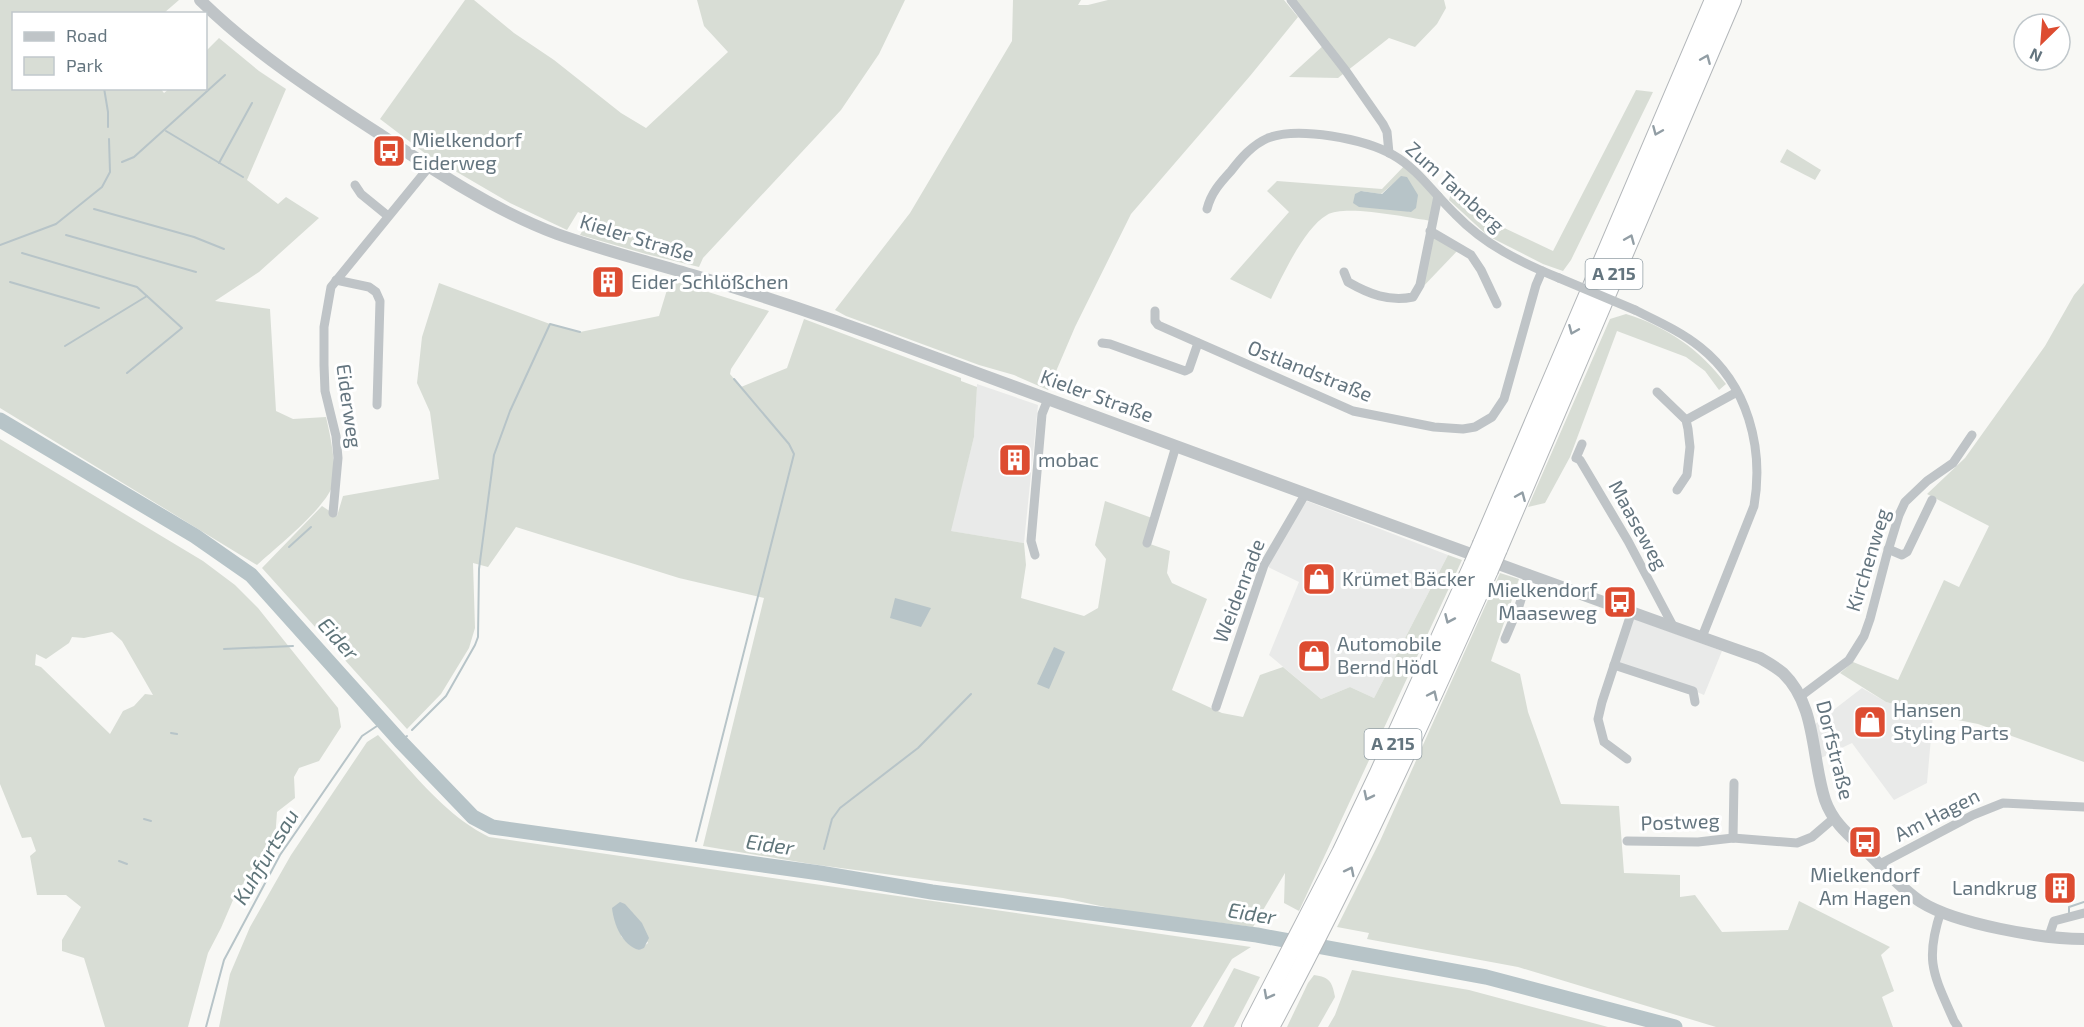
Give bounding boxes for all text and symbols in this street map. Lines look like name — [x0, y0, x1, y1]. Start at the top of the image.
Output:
legend — [12, 12, 207, 90]
north arrow — [2012, 12, 2072, 72]
text: Road — [66, 24, 107, 46]
text: N — [2026, 45, 2045, 67]
text: Park — [66, 54, 103, 76]
one-way arrow — [1699, 55, 1711, 66]
one-way arrow — [1652, 124, 1664, 135]
place label: Mielkendorf Eiderweg — [412, 127, 522, 174]
bus stop icon: Mielkendorf Eiderweg — [371, 133, 407, 169]
street label: Zum Tamberg — [1402, 136, 1510, 237]
street label: Kieler Straße — [577, 208, 697, 266]
one-way arrow — [1622, 234, 1634, 245]
road number: A 215 — [1586, 259, 1642, 289]
building icon: Eider Schlößchen — [590, 264, 626, 300]
place label: Eider Schlößchen — [631, 269, 789, 293]
one-way arrow — [1568, 323, 1580, 334]
street label: Ostlandstraße — [1245, 334, 1376, 406]
street label: Eiderweg — [332, 362, 368, 449]
street label: Kieler Straße — [1038, 364, 1157, 427]
building icon: mobac — [997, 442, 1033, 478]
place label: mobac — [1038, 447, 1099, 471]
street label: Maaseweg — [1604, 476, 1673, 574]
one-way arrow — [1514, 491, 1526, 502]
street label: Kirchenweg — [1840, 505, 1894, 614]
street label: Weidenrade — [1207, 535, 1269, 646]
shop icon: Krümet Bäcker — [1301, 561, 1337, 597]
place label: Krümet Bäcker — [1342, 566, 1475, 590]
place label: Mielkendorf Maaseweg — [1487, 577, 1597, 624]
bus stop icon: Mielkendorf Maaseweg — [1602, 584, 1638, 620]
water label: Eider — [314, 612, 365, 665]
one-way arrow — [1444, 612, 1456, 623]
place label: Automobile Bernd Hödl — [1337, 631, 1442, 678]
shop icon: Automobile Bernd Hödl — [1296, 638, 1332, 674]
one-way arrow — [1426, 690, 1438, 701]
place label: Hansen Styling Parts — [1893, 697, 2009, 744]
street label: Dorfstraße — [1812, 698, 1860, 802]
shop icon: Hansen Styling Parts — [1852, 704, 1888, 740]
road number: A 215 — [1364, 729, 1422, 759]
street label: Am Hagen — [1890, 782, 1983, 846]
one-way arrow — [1364, 790, 1376, 801]
water label: Kuhfurtsau — [226, 804, 303, 909]
street label: Postweg — [1640, 808, 1720, 834]
bus stop icon: Mielkendorf Am Hagen — [1847, 824, 1883, 860]
water label: Eider — [744, 828, 797, 859]
place label: Mielkendorf Am Hagen — [1810, 862, 1920, 909]
one-way arrow — [1343, 867, 1355, 878]
building icon: Landkrug — [2042, 870, 2078, 906]
place label: Landkrug — [1952, 875, 2037, 899]
water label: Eider — [1226, 896, 1279, 929]
one-way arrow — [1264, 989, 1275, 1000]

